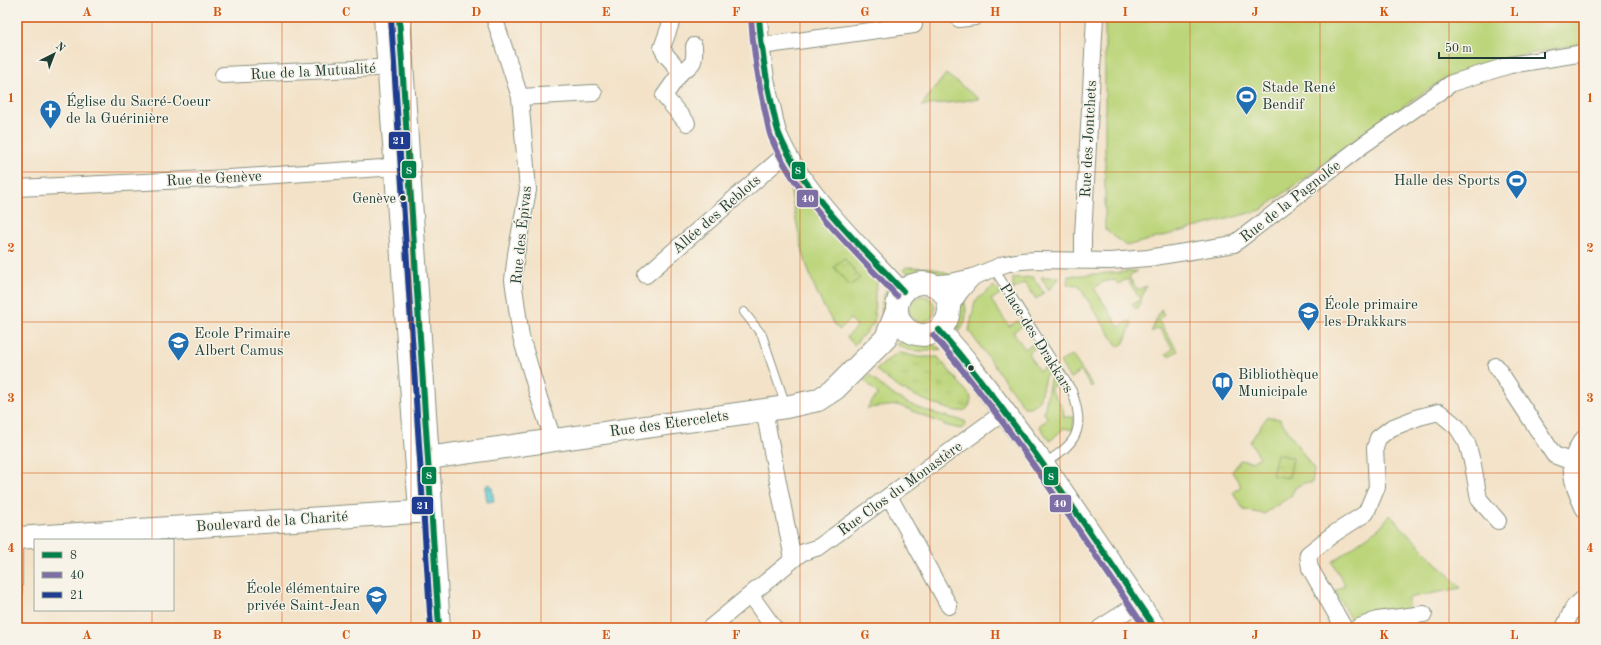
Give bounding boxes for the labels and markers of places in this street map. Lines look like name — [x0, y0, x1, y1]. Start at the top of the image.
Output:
place label: Stade René Bendif — [1262, 81, 1336, 113]
sports icon: Stade René Bendif — [1234, 83, 1260, 116]
place label: Église du Sacré-Coeur de la Guérinière — [66, 92, 211, 127]
church icon: Église du Sacré-Coeur de la Guérinière — [37, 97, 63, 130]
sports icon: Halle des Sports — [1503, 167, 1529, 200]
place label: Halle des Sports — [1394, 174, 1500, 189]
place label: Genève — [352, 192, 396, 206]
marker: Genève — [398, 193, 408, 203]
place label: École primaire les Drakkars — [1324, 295, 1418, 330]
school or university icon: École primaire les Drakkars — [1296, 300, 1322, 333]
place label: Ecole Primaire Albert Camus — [194, 327, 290, 359]
school or university icon: Ecole Primaire Albert Camus — [165, 329, 191, 362]
unlabelled marker — [966, 363, 976, 373]
place label: Bibliothèque Municipale — [1238, 368, 1318, 400]
library icon: Bibliothèque Municipale — [1209, 370, 1235, 403]
place label: École élémentaire privée Saint-Jean — [246, 579, 360, 614]
school or university icon: École élémentaire privée Saint-Jean — [363, 584, 389, 617]

